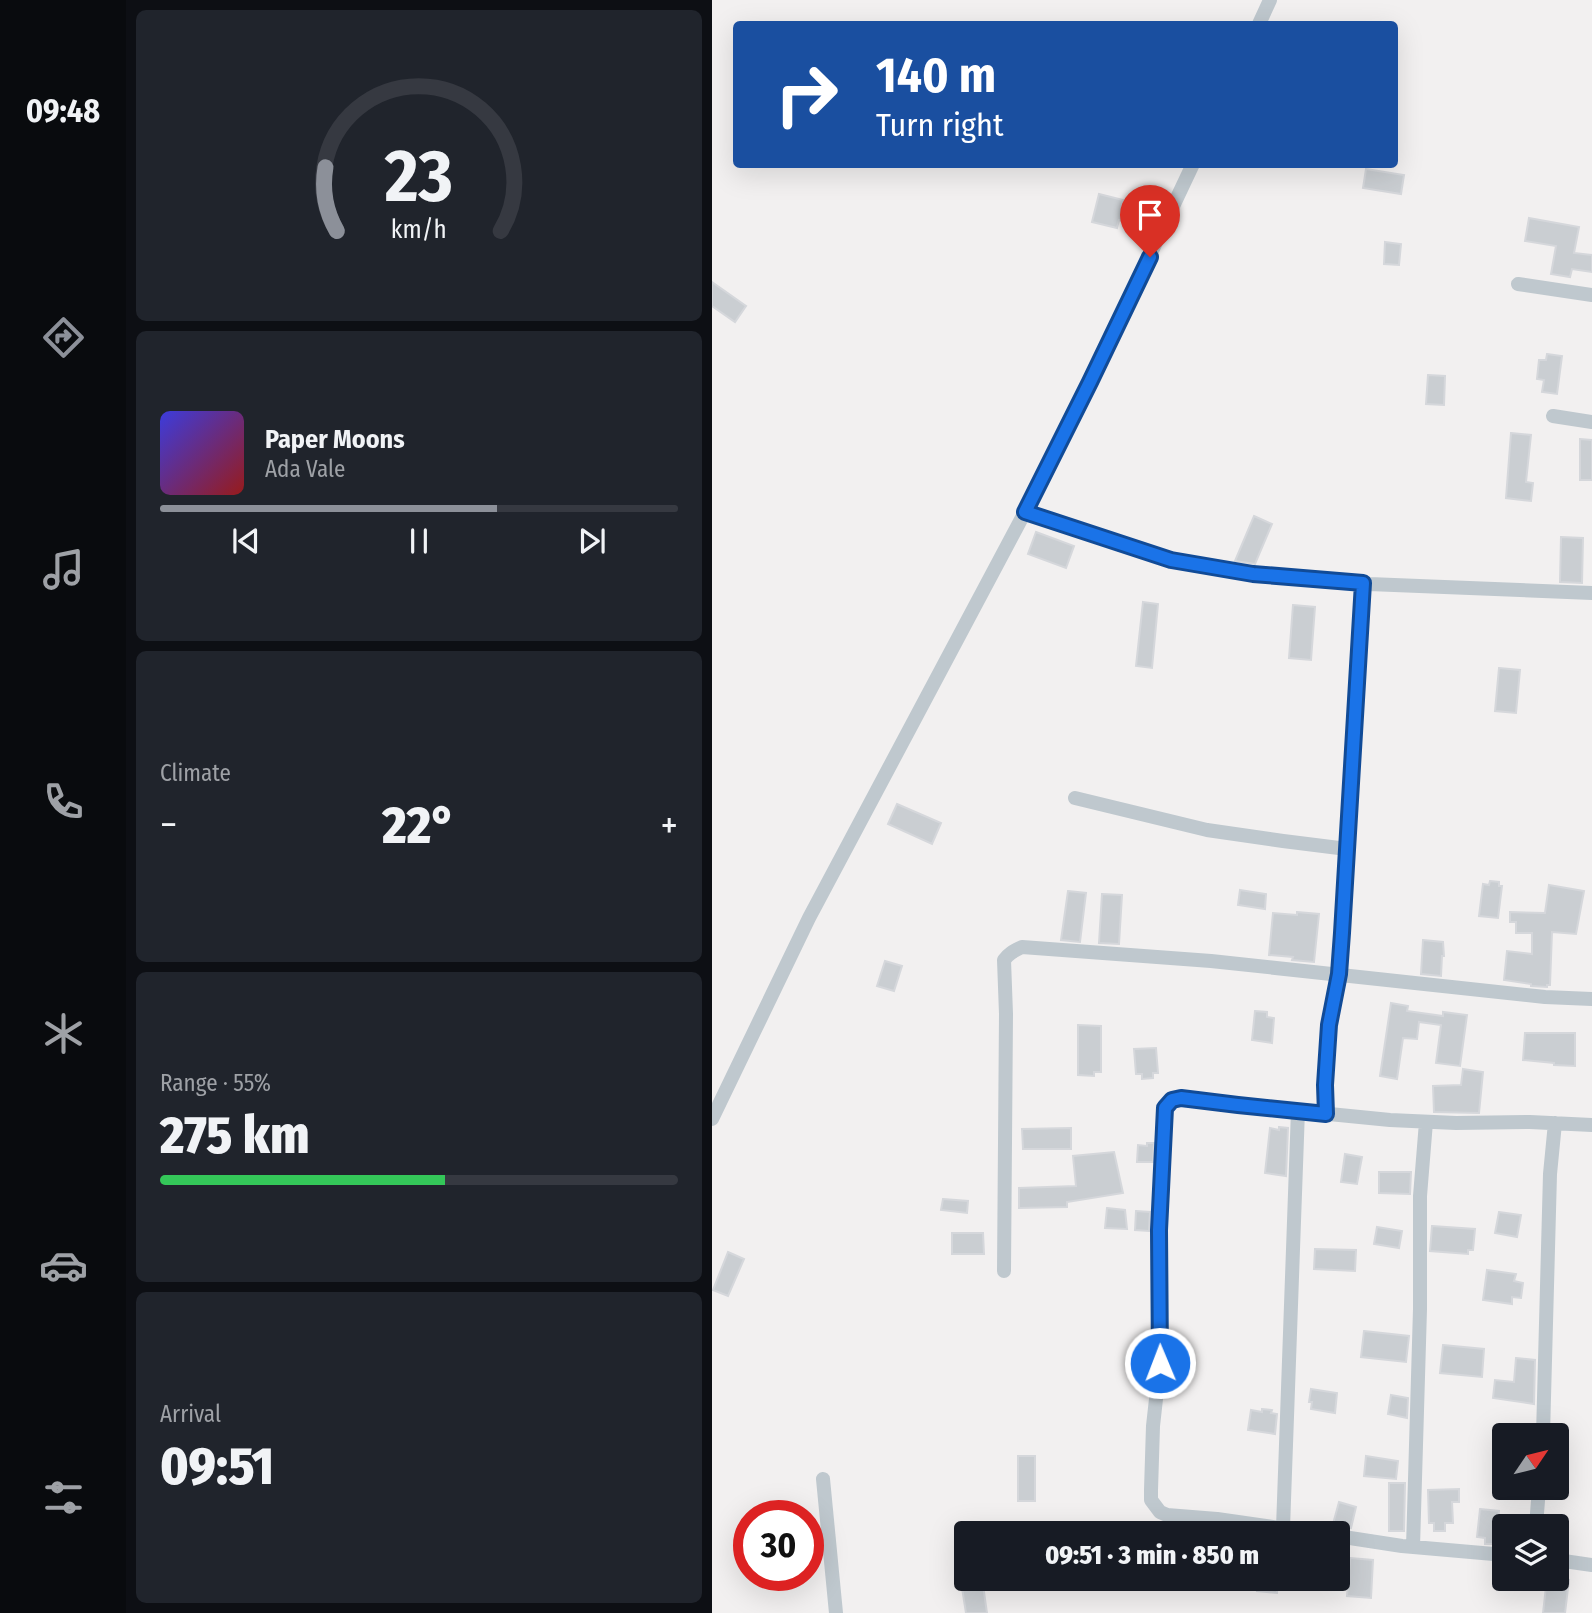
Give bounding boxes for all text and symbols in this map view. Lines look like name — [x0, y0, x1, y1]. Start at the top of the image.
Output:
text: 140 m — [876, 46, 996, 105]
icon: right — [761, 49, 852, 140]
text: 09:48 — [26, 92, 100, 130]
text: Turn right — [876, 106, 1003, 144]
text: 23 — [384, 134, 453, 221]
pin — [1120, 185, 1180, 257]
icon: arrive — [1131, 196, 1169, 234]
text: km/h — [391, 215, 447, 245]
icon: directions — [39, 313, 88, 362]
text: Paper Moons — [265, 424, 405, 455]
text: Ada Vale — [265, 455, 345, 483]
icon: previous — [227, 522, 265, 560]
icon: pause — [400, 522, 438, 560]
icon: next — [573, 522, 611, 560]
icon: music — [39, 545, 88, 594]
text: Climate — [160, 759, 231, 787]
icon: phone — [39, 777, 88, 826]
text: 22° — [382, 794, 456, 857]
text: − — [160, 802, 177, 848]
text: + — [661, 802, 678, 848]
icon: climate — [39, 1009, 88, 1058]
text: Range · 55% — [160, 1069, 271, 1097]
text: 275 km — [160, 1104, 309, 1167]
icon: car — [39, 1241, 88, 1290]
position arrow — [1123, 1326, 1197, 1400]
text: Arrival — [160, 1400, 221, 1428]
north arrow — [1492, 1423, 1570, 1500]
map controls — [1492, 1423, 1569, 1591]
text: 09:51 — [160, 1435, 274, 1498]
icon: filters — [39, 1473, 88, 1522]
speed limit sign: 30 — [733, 1500, 824, 1591]
button: layers — [1492, 1514, 1569, 1591]
text: 09:51 · 3 min · 850 m — [1045, 1540, 1259, 1571]

